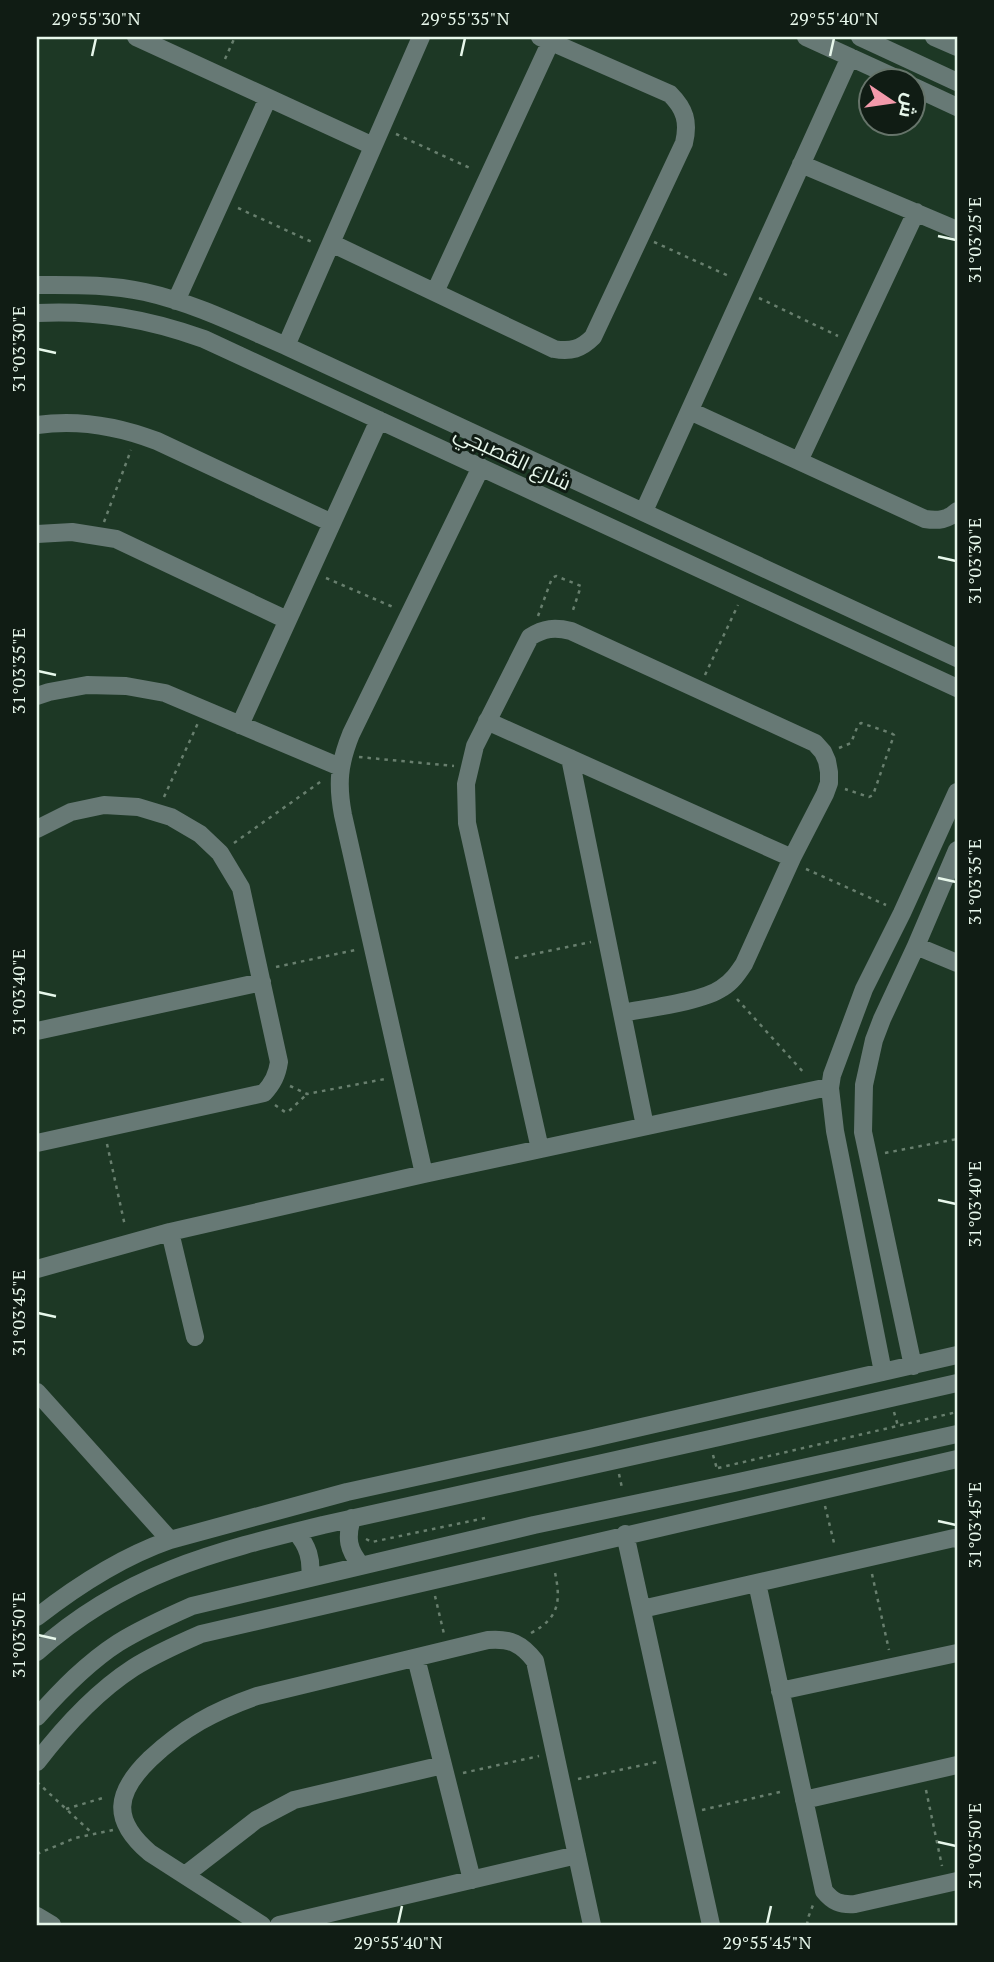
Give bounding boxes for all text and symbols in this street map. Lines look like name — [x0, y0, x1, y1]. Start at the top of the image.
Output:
text: 29°55'30"N — [51, 6, 141, 30]
text: 29°55'35"N — [420, 6, 510, 30]
text: 29°55'40"N — [789, 6, 879, 30]
north arrow — [858, 66, 928, 136]
text: ش — [894, 91, 924, 121]
text: 31°03'25"E — [962, 197, 986, 283]
text: 31°03'30"E — [6, 306, 30, 392]
street label: شارع القصبجي — [449, 418, 576, 499]
text: 31°03'30"E — [962, 518, 986, 604]
text: 31°03'35"E — [6, 628, 30, 714]
text: 31°03'35"E — [962, 839, 986, 925]
text: 31°03'40"E — [6, 949, 30, 1035]
text: 31°03'40"E — [962, 1161, 986, 1247]
text: 31°03'45"E — [6, 1270, 30, 1356]
text: 31°03'45"E — [962, 1482, 986, 1568]
text: 31°03'50"E — [6, 1592, 30, 1678]
text: 31°03'50"E — [962, 1803, 986, 1889]
text: 29°55'40"N — [353, 1930, 443, 1954]
text: 29°55'45"N — [722, 1930, 812, 1954]

